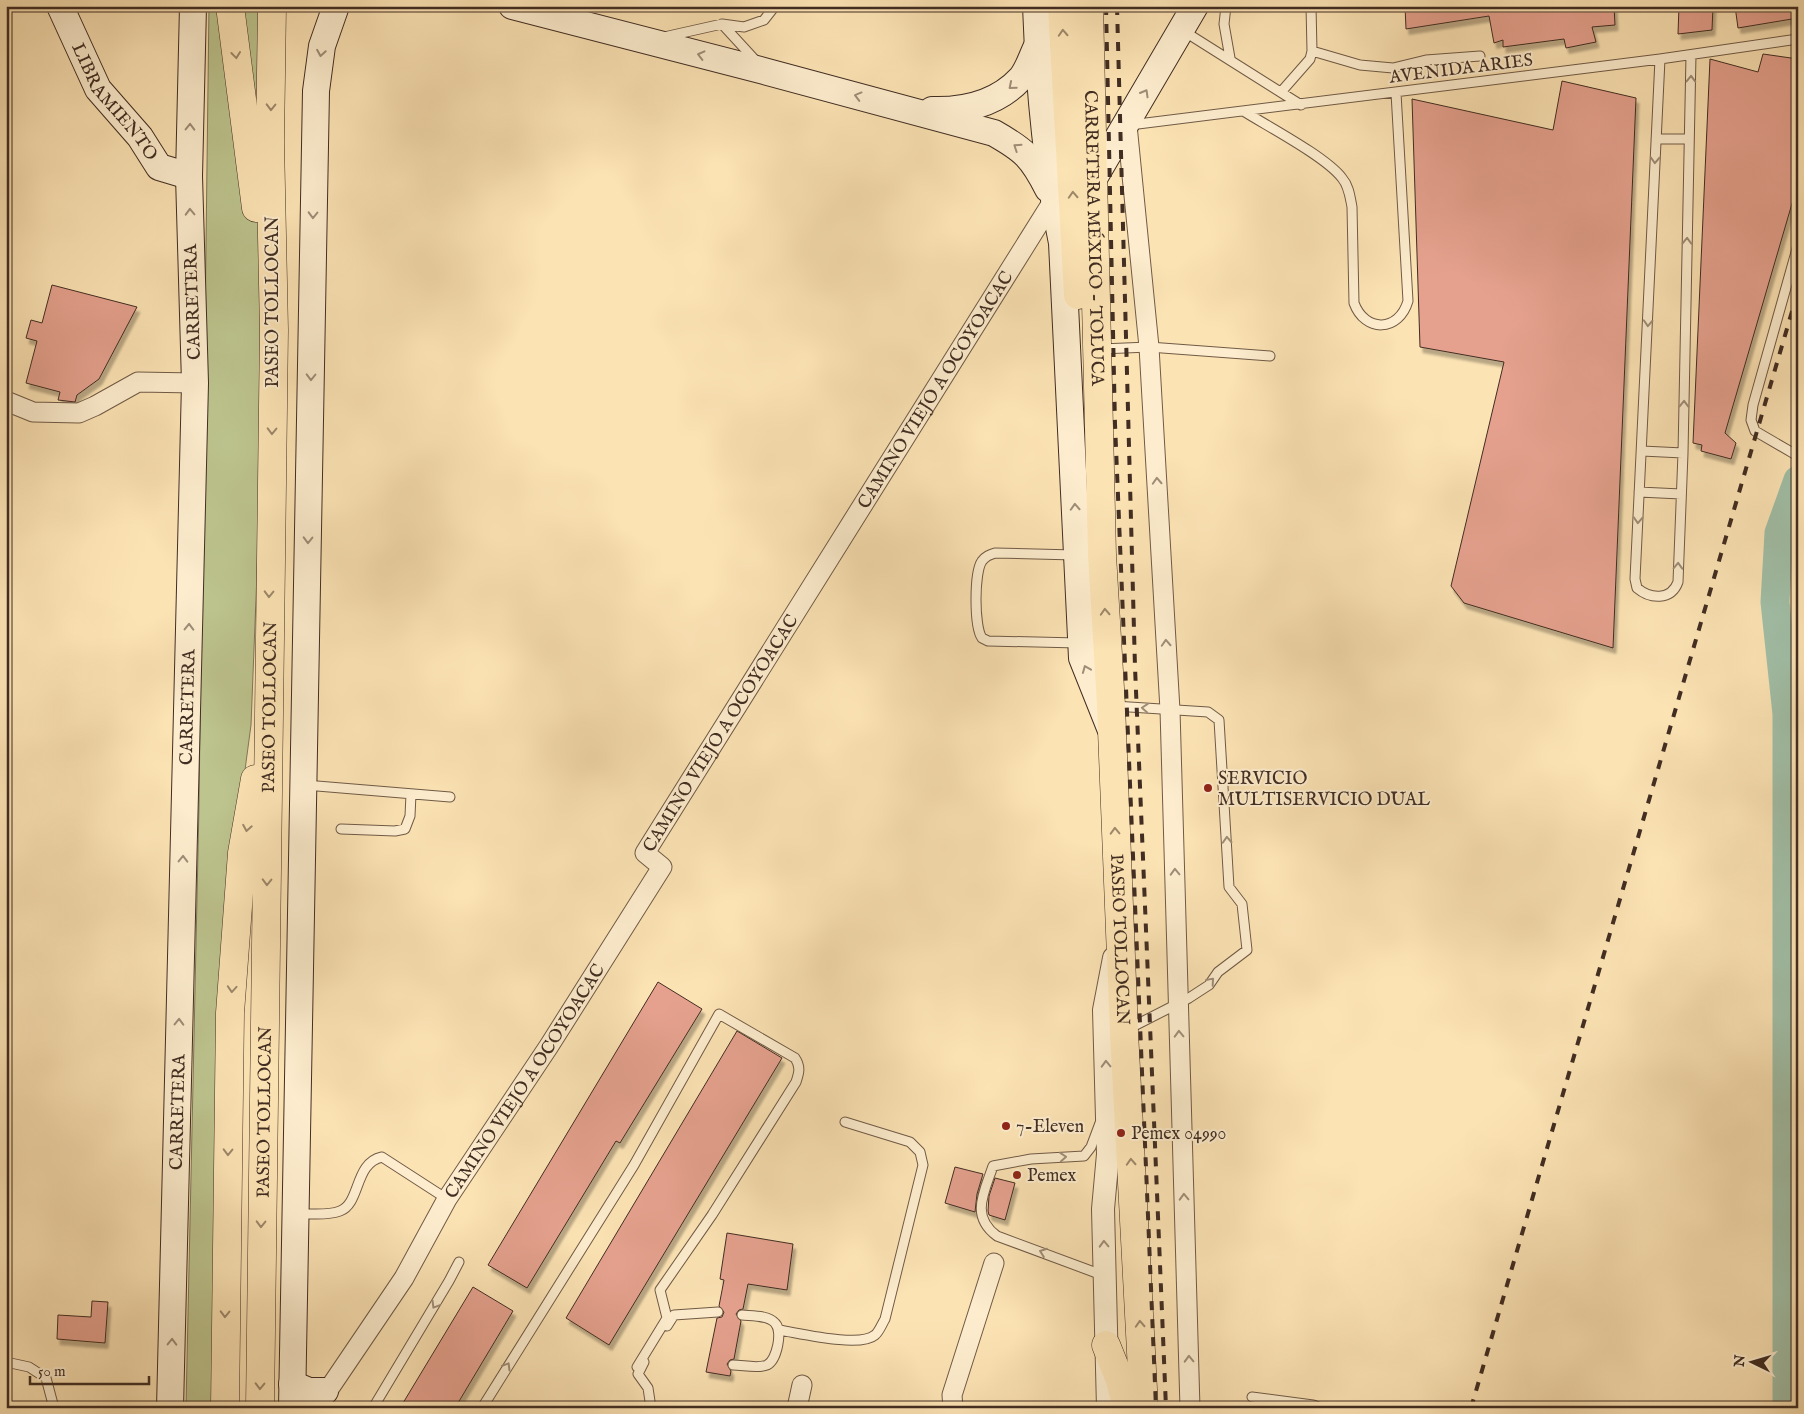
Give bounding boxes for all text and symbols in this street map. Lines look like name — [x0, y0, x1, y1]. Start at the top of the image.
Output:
one-way arrow — [1058, 29, 1069, 37]
street label: LIBRAMIENTO — [65, 40, 162, 165]
one-way arrow — [317, 48, 327, 57]
street label: AVENIDA ARIES — [1387, 49, 1534, 90]
one-way arrow — [697, 50, 705, 60]
one-way arrow — [230, 51, 241, 59]
one-way arrow — [1685, 74, 1696, 82]
one-way arrow — [1008, 80, 1017, 89]
street label: CARRETERA MÉXICO - TOLUCA — [1078, 90, 1108, 387]
one-way arrow — [1139, 90, 1149, 99]
one-way arrow — [855, 91, 863, 101]
one-way arrow — [266, 104, 276, 112]
one-way arrow — [185, 123, 195, 130]
one-way arrow — [1013, 144, 1023, 153]
one-way arrow — [1650, 157, 1660, 165]
one-way arrow — [1067, 191, 1078, 199]
one-way arrow — [184, 208, 195, 216]
one-way arrow — [308, 211, 319, 219]
street label: PASEO TOLLOCAN — [262, 216, 285, 388]
one-way arrow — [1682, 237, 1693, 245]
street label: CARRETERA — [180, 243, 207, 360]
street label: CAMINO VIEJO A OCOYOACAC — [853, 267, 1019, 514]
one-way arrow — [1642, 319, 1653, 327]
one-way arrow — [306, 374, 316, 381]
one-way arrow — [1679, 399, 1689, 407]
one-way arrow — [267, 428, 277, 436]
one-way arrow — [1151, 477, 1162, 485]
one-way arrow — [1069, 503, 1080, 511]
one-way arrow — [1633, 516, 1643, 524]
one-way arrow — [303, 536, 313, 544]
one-way arrow — [1673, 562, 1684, 570]
one-way arrow — [264, 590, 274, 598]
one-way arrow — [1100, 607, 1111, 615]
street label: CAMINO VIEJO A OCOYOACAC — [638, 611, 804, 857]
street label: PASEO TOLLOCAN — [258, 621, 283, 793]
one-way arrow — [184, 622, 194, 630]
one-way arrow — [1160, 639, 1171, 647]
street label: CARRETERA — [176, 648, 202, 766]
one-way arrow — [1082, 665, 1093, 674]
one-way arrow — [1141, 702, 1149, 713]
place label: SERVICIO MULTISERVICIO DUAL — [1218, 768, 1430, 812]
marker: SERVICIO MULTISERVICIO DUAL — [1202, 782, 1214, 794]
one-way arrow — [242, 823, 252, 832]
one-way arrow — [1110, 827, 1120, 834]
one-way arrow — [1221, 836, 1232, 844]
street label: PASEO TOLLOCAN — [1104, 853, 1134, 1026]
one-way arrow — [178, 855, 188, 862]
one-way arrow — [1170, 867, 1181, 875]
one-way arrow — [262, 878, 272, 886]
street label: CAMINO VIEJO A OCOYOACAC — [440, 960, 611, 1204]
one-way arrow — [1205, 978, 1213, 987]
one-way arrow — [227, 986, 238, 994]
one-way arrow — [174, 1017, 184, 1025]
street label: PASEO TOLLOCAN — [253, 1026, 278, 1198]
one-way arrow — [1174, 1030, 1185, 1038]
street label: CARRETERA — [166, 1053, 192, 1170]
one-way arrow — [1101, 1060, 1112, 1068]
place label: 7-Eleven — [1016, 1116, 1085, 1139]
marker: 7-Eleven — [1000, 1120, 1012, 1132]
place label: Pemex 04990 — [1131, 1123, 1226, 1146]
marker: Pemex 04990 — [1115, 1127, 1127, 1139]
one-way arrow — [223, 1148, 233, 1156]
one-way arrow — [1059, 1152, 1067, 1163]
one-way arrow — [1125, 1158, 1136, 1166]
place label: Pemex — [1027, 1165, 1077, 1188]
marker: Pemex — [1011, 1169, 1023, 1181]
one-way arrow — [1179, 1192, 1189, 1200]
one-way arrow — [256, 1220, 266, 1228]
one-way arrow — [1099, 1240, 1109, 1248]
one-way arrow — [1039, 1248, 1048, 1258]
one-way arrow — [432, 1299, 442, 1308]
one-way arrow — [220, 1310, 231, 1318]
one-way arrow — [1134, 1320, 1145, 1328]
north arrow — [1726, 1336, 1776, 1386]
one-way arrow — [166, 1337, 177, 1345]
scale bar — [30, 1354, 149, 1386]
text: N — [1730, 1354, 1750, 1369]
one-way arrow — [1184, 1355, 1194, 1362]
text: 50 m — [38, 1362, 66, 1381]
one-way arrow — [501, 1363, 511, 1372]
one-way arrow — [255, 1382, 265, 1390]

